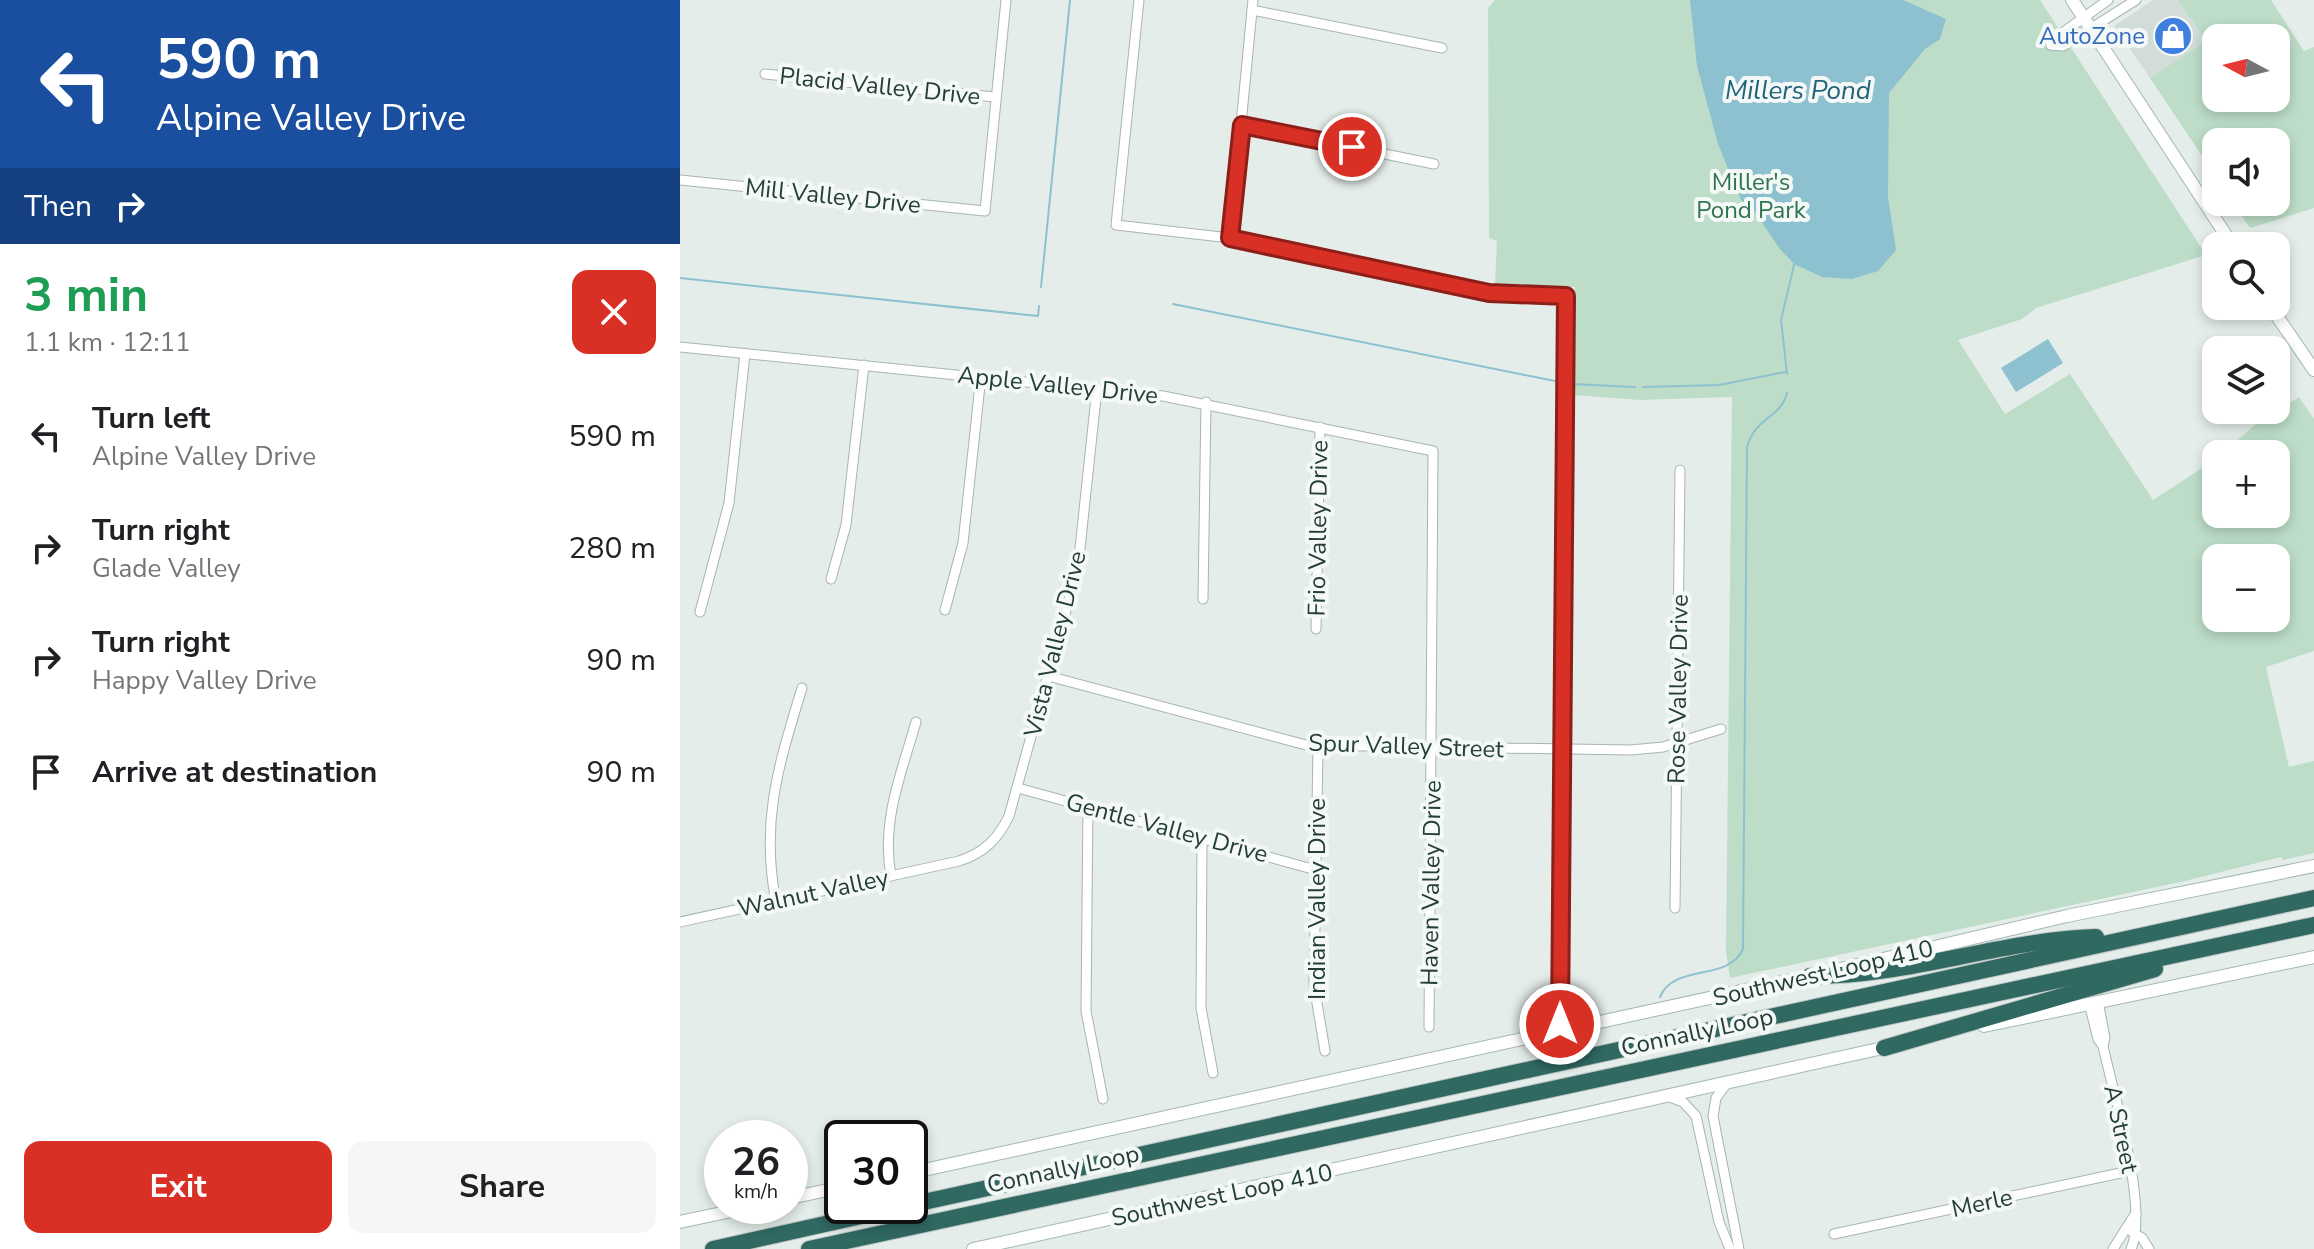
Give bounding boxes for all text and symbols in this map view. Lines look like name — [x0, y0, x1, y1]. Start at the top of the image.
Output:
shop icon: AutoZone — [2152, 15, 2194, 57]
place label: AutoZone — [2039, 20, 2145, 52]
text: 590 m — [156, 21, 321, 98]
north arrow — [2202, 24, 2290, 112]
map controls — [2202, 24, 2290, 632]
icon: left — [24, 32, 128, 136]
street label: Placid Valley Drive — [778, 60, 982, 112]
water label: Millers Pond — [1725, 73, 1872, 108]
text: Alpine Valley Drive — [156, 94, 466, 143]
pin — [1318, 113, 1386, 181]
icon: arrive — [1330, 125, 1374, 169]
button: sound — [2202, 128, 2290, 216]
park label: Miller's Pond Park — [1696, 166, 1807, 226]
street label: Mill Valley Drive — [744, 171, 922, 221]
icon: right — [108, 184, 152, 228]
text: Then — [24, 186, 92, 227]
button: search — [2202, 232, 2290, 320]
text: 3 min — [24, 262, 148, 328]
button: close — [572, 270, 656, 354]
text: 1.1 km · 12:11 — [24, 325, 191, 360]
button: layers — [2202, 336, 2290, 424]
street label: Apple Valley Drive — [956, 359, 1160, 411]
text: Turn left — [92, 398, 210, 439]
icon: left — [24, 414, 68, 458]
text: 590 m — [569, 416, 656, 457]
text: Alpine Valley Drive — [92, 439, 316, 474]
street label: Frio Valley Drive — [1300, 439, 1336, 617]
button: + — [2202, 440, 2290, 528]
text: Turn right — [92, 510, 230, 551]
icon: right — [24, 526, 68, 570]
text: 280 m — [569, 528, 656, 569]
button: − — [2202, 544, 2290, 632]
street label: Vista Valley Drive — [1016, 548, 1094, 741]
text: Glade Valley — [92, 551, 241, 586]
street label: Rose Valley Drive — [1660, 594, 1696, 784]
text: Turn right — [92, 622, 230, 663]
icon: right — [24, 638, 68, 682]
text: 90 m — [587, 640, 656, 681]
text: Happy Valley Drive — [92, 663, 317, 698]
street label: Spur Valley Street — [1308, 727, 1505, 765]
icon: arrive — [24, 750, 68, 794]
text: Arrive at destination — [92, 752, 377, 793]
text: 90 m — [587, 752, 656, 793]
street label: Haven Valley Drive — [1413, 780, 1449, 986]
street label: Gentle Valley Drive — [1062, 786, 1272, 870]
street label: Indian Valley Drive — [1301, 798, 1333, 1000]
street label: Walnut Valley — [735, 861, 892, 925]
street label: Southwest Loop 410 — [1710, 932, 1936, 1014]
position arrow — [1518, 982, 1602, 1066]
street label: Connally Loop — [1618, 1000, 1776, 1064]
street label: A Street — [2096, 1082, 2146, 1177]
speed limit sign: 30 — [824, 1120, 928, 1224]
text: 26 — [732, 1135, 780, 1189]
street label: Connally Loop — [984, 1137, 1142, 1201]
button: Exit — [24, 1141, 332, 1233]
button: Share — [348, 1141, 656, 1233]
street label: Southwest Loop 410 — [1109, 1156, 1335, 1234]
text: km/h — [734, 1178, 778, 1205]
street label: Merle — [1949, 1181, 2015, 1225]

